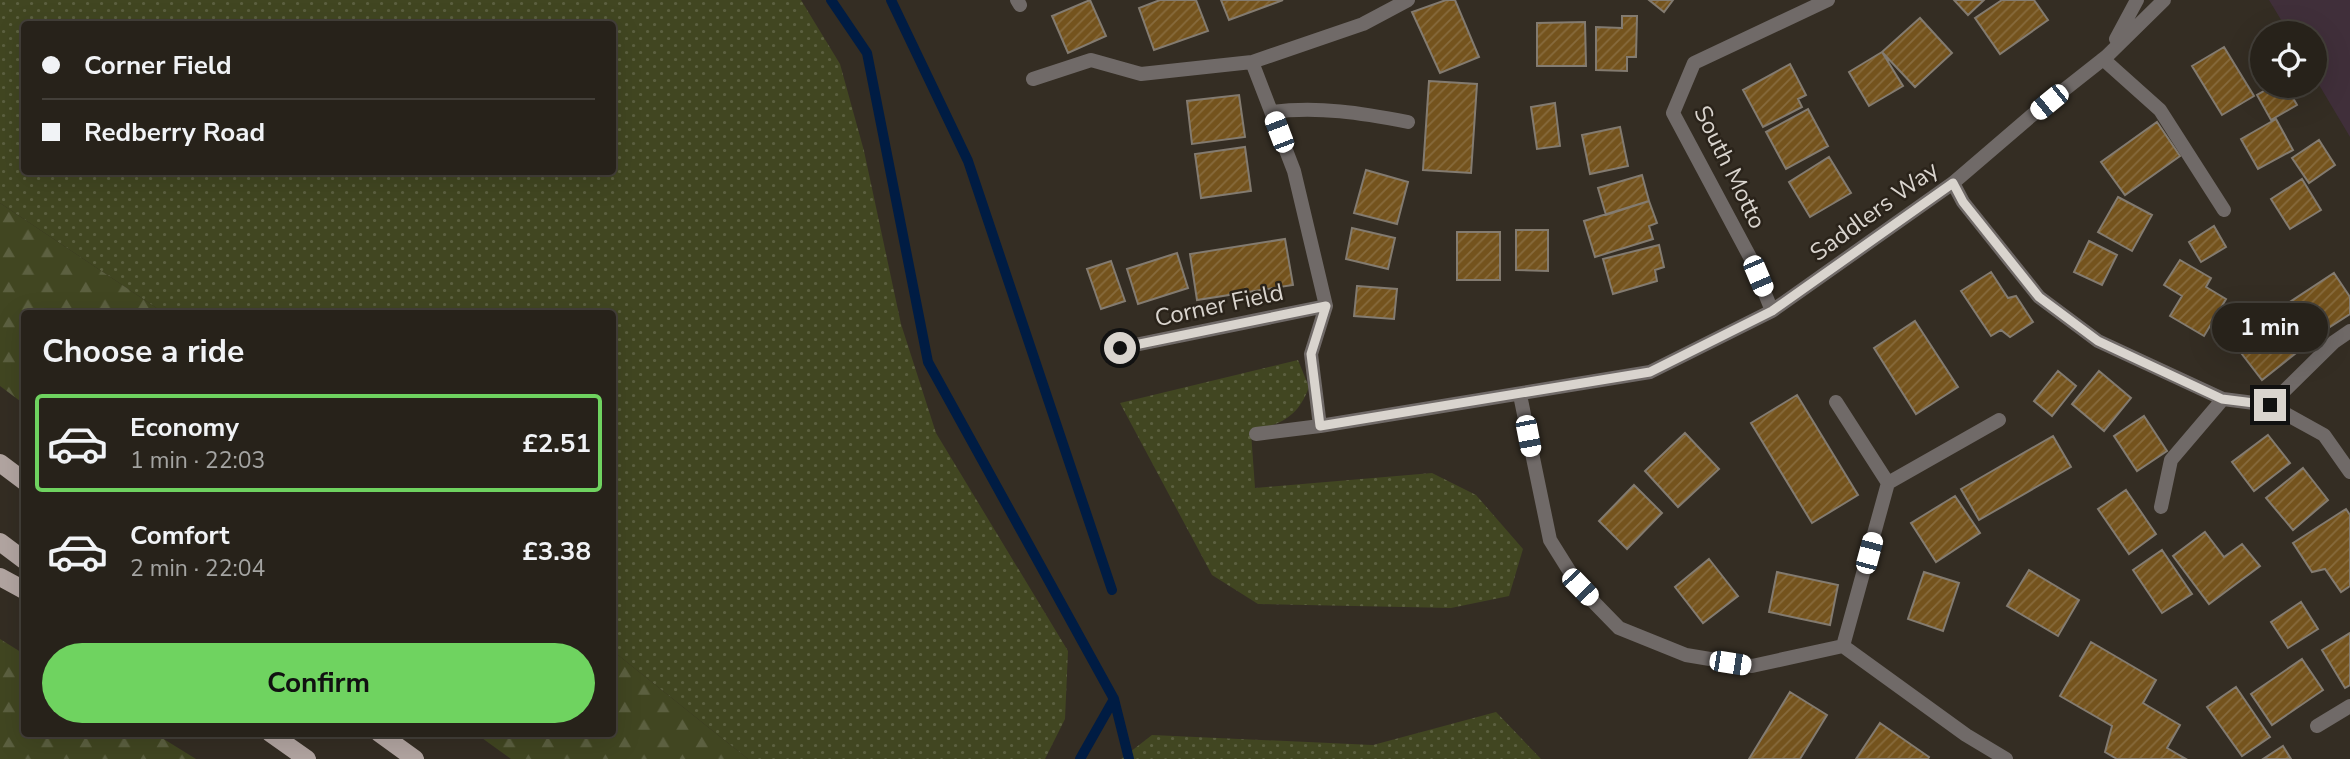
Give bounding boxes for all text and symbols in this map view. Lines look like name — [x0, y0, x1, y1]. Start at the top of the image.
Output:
map controls — [2250, 21, 2327, 98]
button: locate — [2250, 21, 2327, 98]
text: Corner Field — [84, 48, 232, 83]
car — [2027, 81, 2072, 123]
street label: South Motto — [1686, 100, 1774, 234]
car — [1262, 109, 1297, 155]
text: Redberry Road — [84, 115, 265, 150]
street label: Saddlers Way — [1803, 153, 1945, 268]
car — [1741, 253, 1776, 299]
street label: Corner Field — [1152, 276, 1286, 334]
callout: 1 min — [2212, 304, 2328, 352]
text: 1 min — [2240, 312, 2300, 343]
text: Choose a ride — [42, 330, 244, 373]
route start — [1104, 332, 1136, 364]
route end — [2254, 389, 2286, 421]
text: Economy — [130, 410, 239, 445]
icon: car — [46, 412, 109, 475]
car — [1514, 413, 1543, 459]
text: £2.51 — [522, 426, 591, 461]
text: 1 min · 22:03 — [130, 445, 265, 476]
text: Comfort — [130, 518, 230, 553]
icon: car — [46, 520, 109, 583]
car — [1854, 530, 1885, 576]
text: £3.38 — [522, 534, 591, 569]
text: 2 min · 22:04 — [130, 553, 265, 584]
car — [1558, 565, 1603, 609]
button: Confirm — [42, 643, 595, 723]
car — [1708, 649, 1753, 677]

